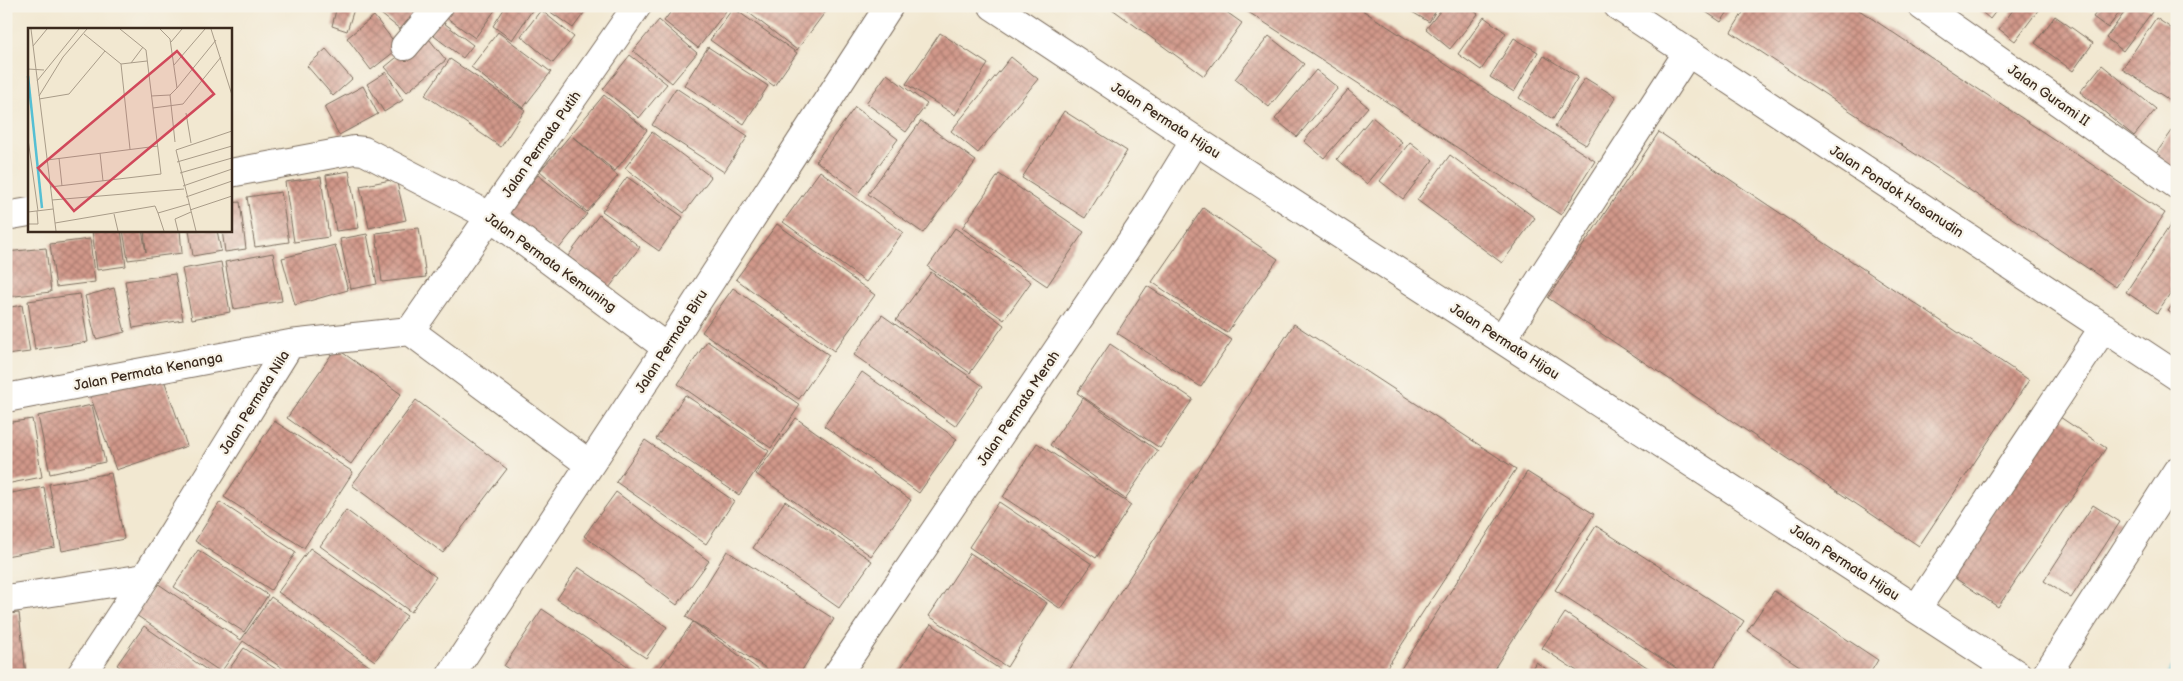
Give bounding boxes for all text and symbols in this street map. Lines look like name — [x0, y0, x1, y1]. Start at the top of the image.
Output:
inset map — [28, 28, 231, 231]
street label: Jalan Gurami II — [2005, 61, 2093, 130]
street label: Jalan Permata Hijau — [1108, 79, 1224, 162]
street label: Jalan Permata Putih — [498, 88, 585, 201]
street label: Jalan Pondok Hasanudin — [1827, 142, 1967, 241]
street label: Jalan Permata Kemuning — [482, 209, 620, 316]
street label: Jalan Permata Biru — [632, 286, 711, 396]
street label: Jalan Permata Hijau — [1447, 300, 1563, 383]
street label: Jalan Permata Nila — [216, 347, 293, 457]
street label: Jalan Permata Merah — [974, 347, 1063, 469]
street label: Jalan Permata Kenanga — [72, 349, 224, 394]
street label: Jalan Permata Hijau — [1787, 521, 1903, 604]

